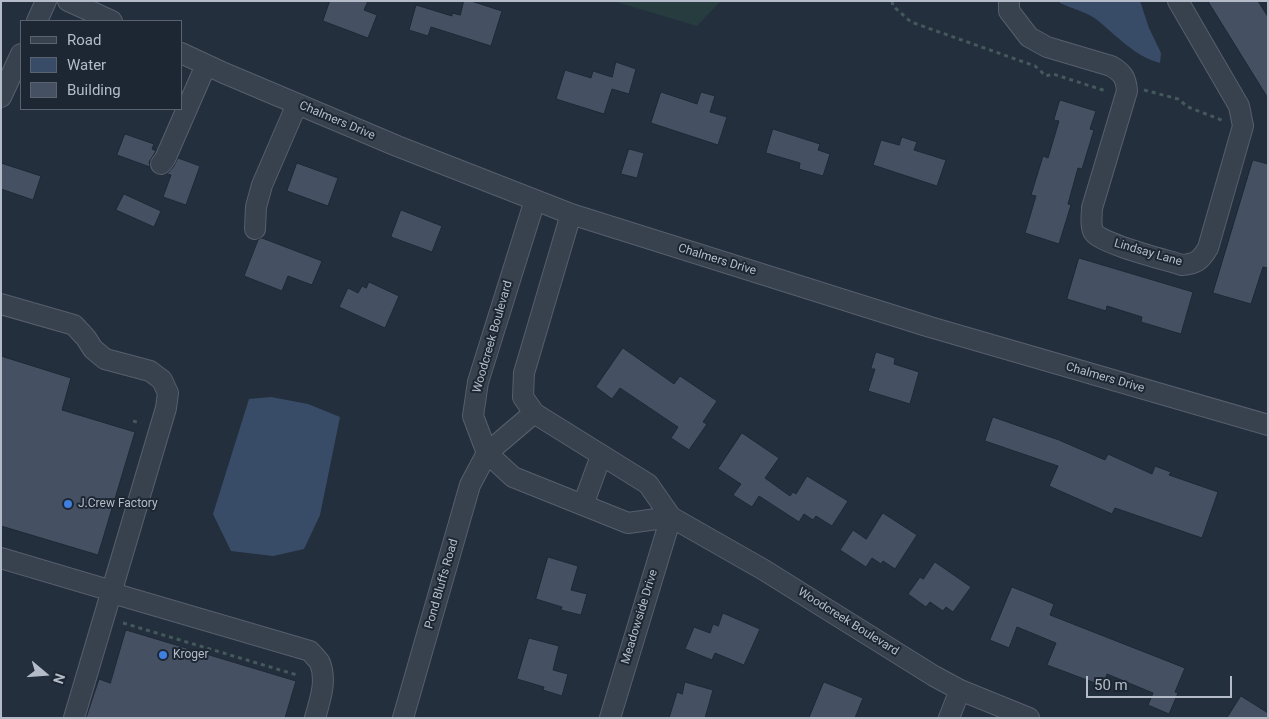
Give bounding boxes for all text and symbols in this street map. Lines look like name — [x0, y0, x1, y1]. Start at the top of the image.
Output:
legend — [20, 20, 182, 110]
text: Road — [67, 31, 101, 49]
text: Water — [67, 56, 106, 74]
text: Building — [67, 81, 121, 99]
street label: Chalmers Drive — [297, 99, 377, 143]
street label: Lindsay Lane — [1112, 236, 1184, 270]
street label: Chalmers Drive — [676, 241, 758, 279]
street label: Woodcreek Boulevard — [470, 279, 516, 395]
street label: Chalmers Drive — [1064, 360, 1146, 396]
place label: J.Crew Factory — [78, 497, 158, 511]
marker: J.Crew Factory — [62, 498, 74, 510]
street label: Pond Bluffs Road — [422, 537, 462, 631]
street label: Meadowside Drive — [619, 568, 661, 666]
street label: Woodcreek Boulevard — [795, 585, 901, 659]
place label: Kroger — [173, 648, 208, 662]
north arrow — [20, 649, 70, 699]
marker: Kroger — [157, 649, 169, 661]
scale bar — [1089, 666, 1235, 698]
text: N — [50, 671, 68, 686]
text: 50 m — [1094, 676, 1128, 694]

